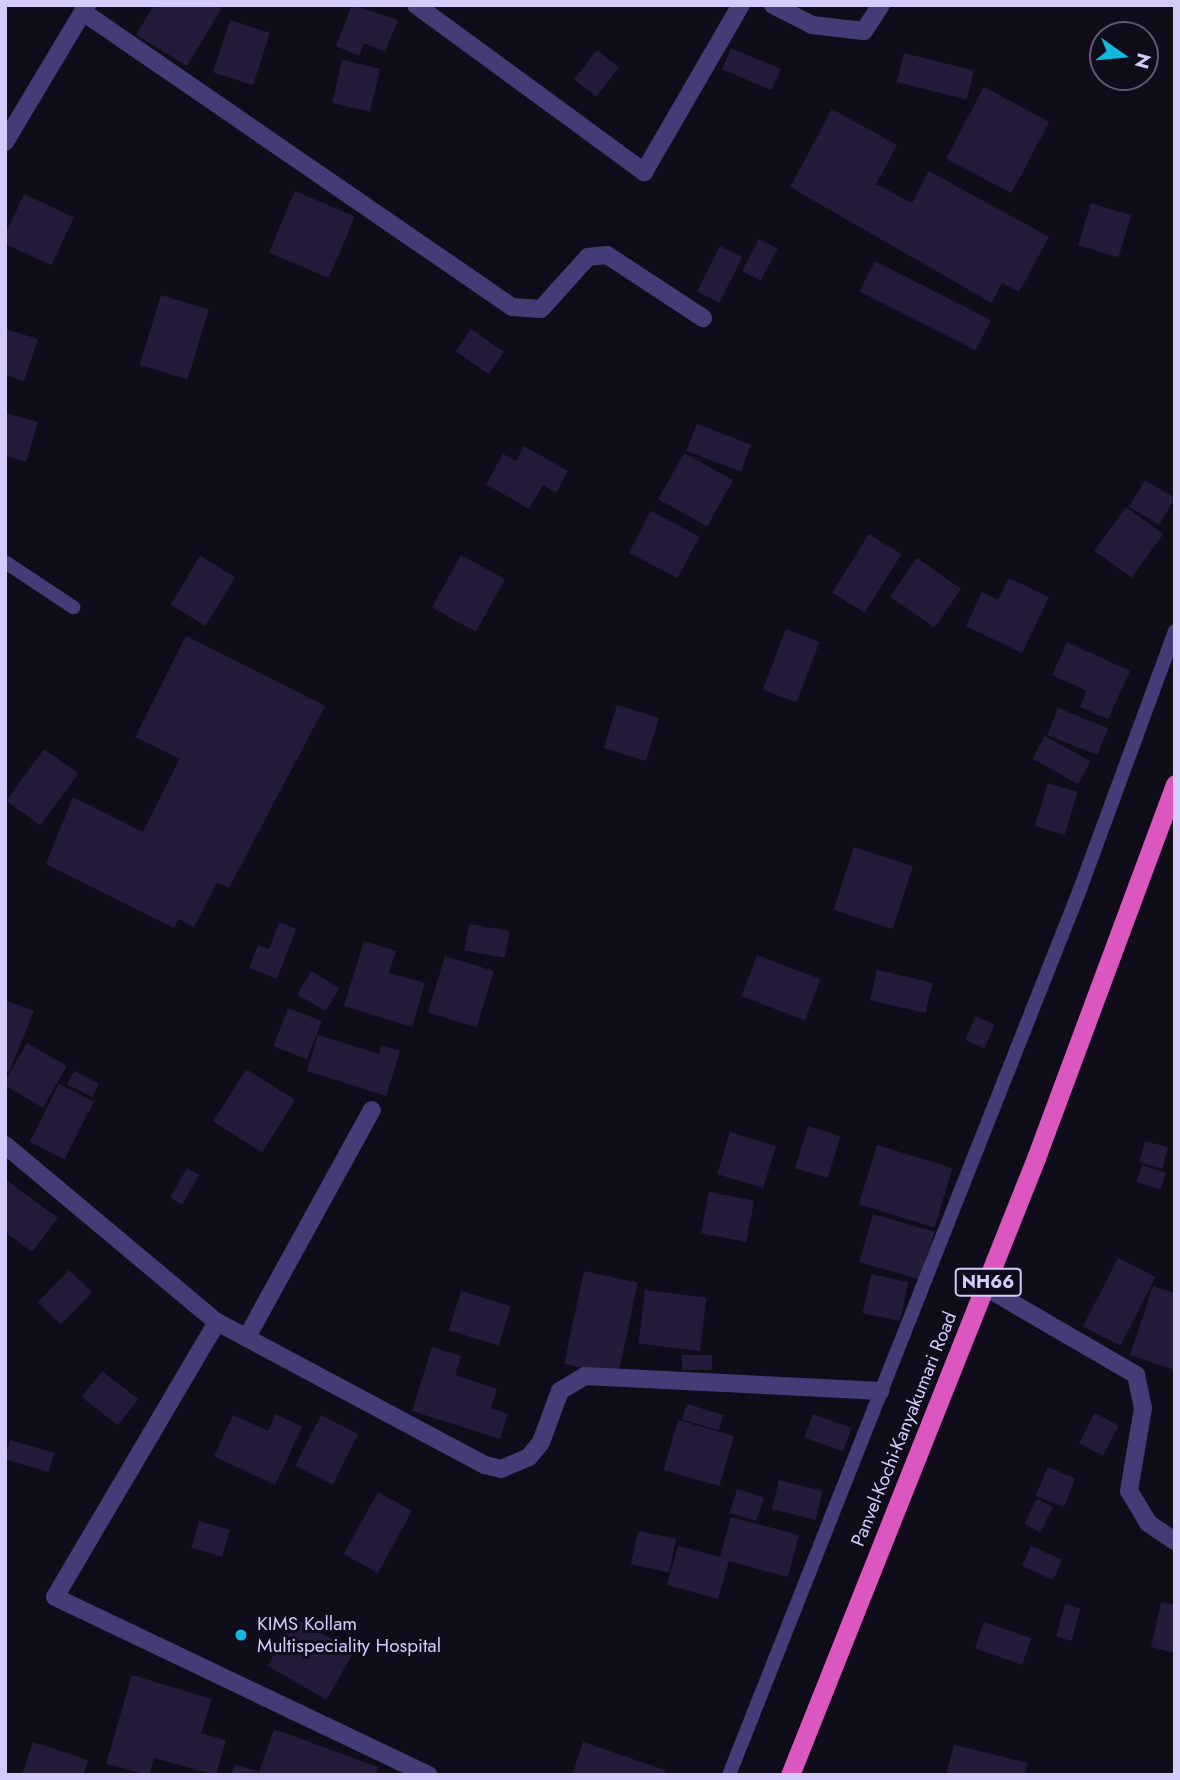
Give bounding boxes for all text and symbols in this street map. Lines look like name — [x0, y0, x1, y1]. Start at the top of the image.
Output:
north arrow — [1089, 21, 1159, 91]
text: N — [1128, 50, 1158, 72]
road number: NH66 — [953, 1268, 1023, 1296]
street label: Panvel-Kochi-Kanyakumari Road — [846, 1308, 962, 1550]
place label: KIMS Kollam Multispeciality Hospital — [257, 1613, 441, 1657]
marker: KIMS Kollam Multispeciality Hospital — [231, 1625, 251, 1645]

